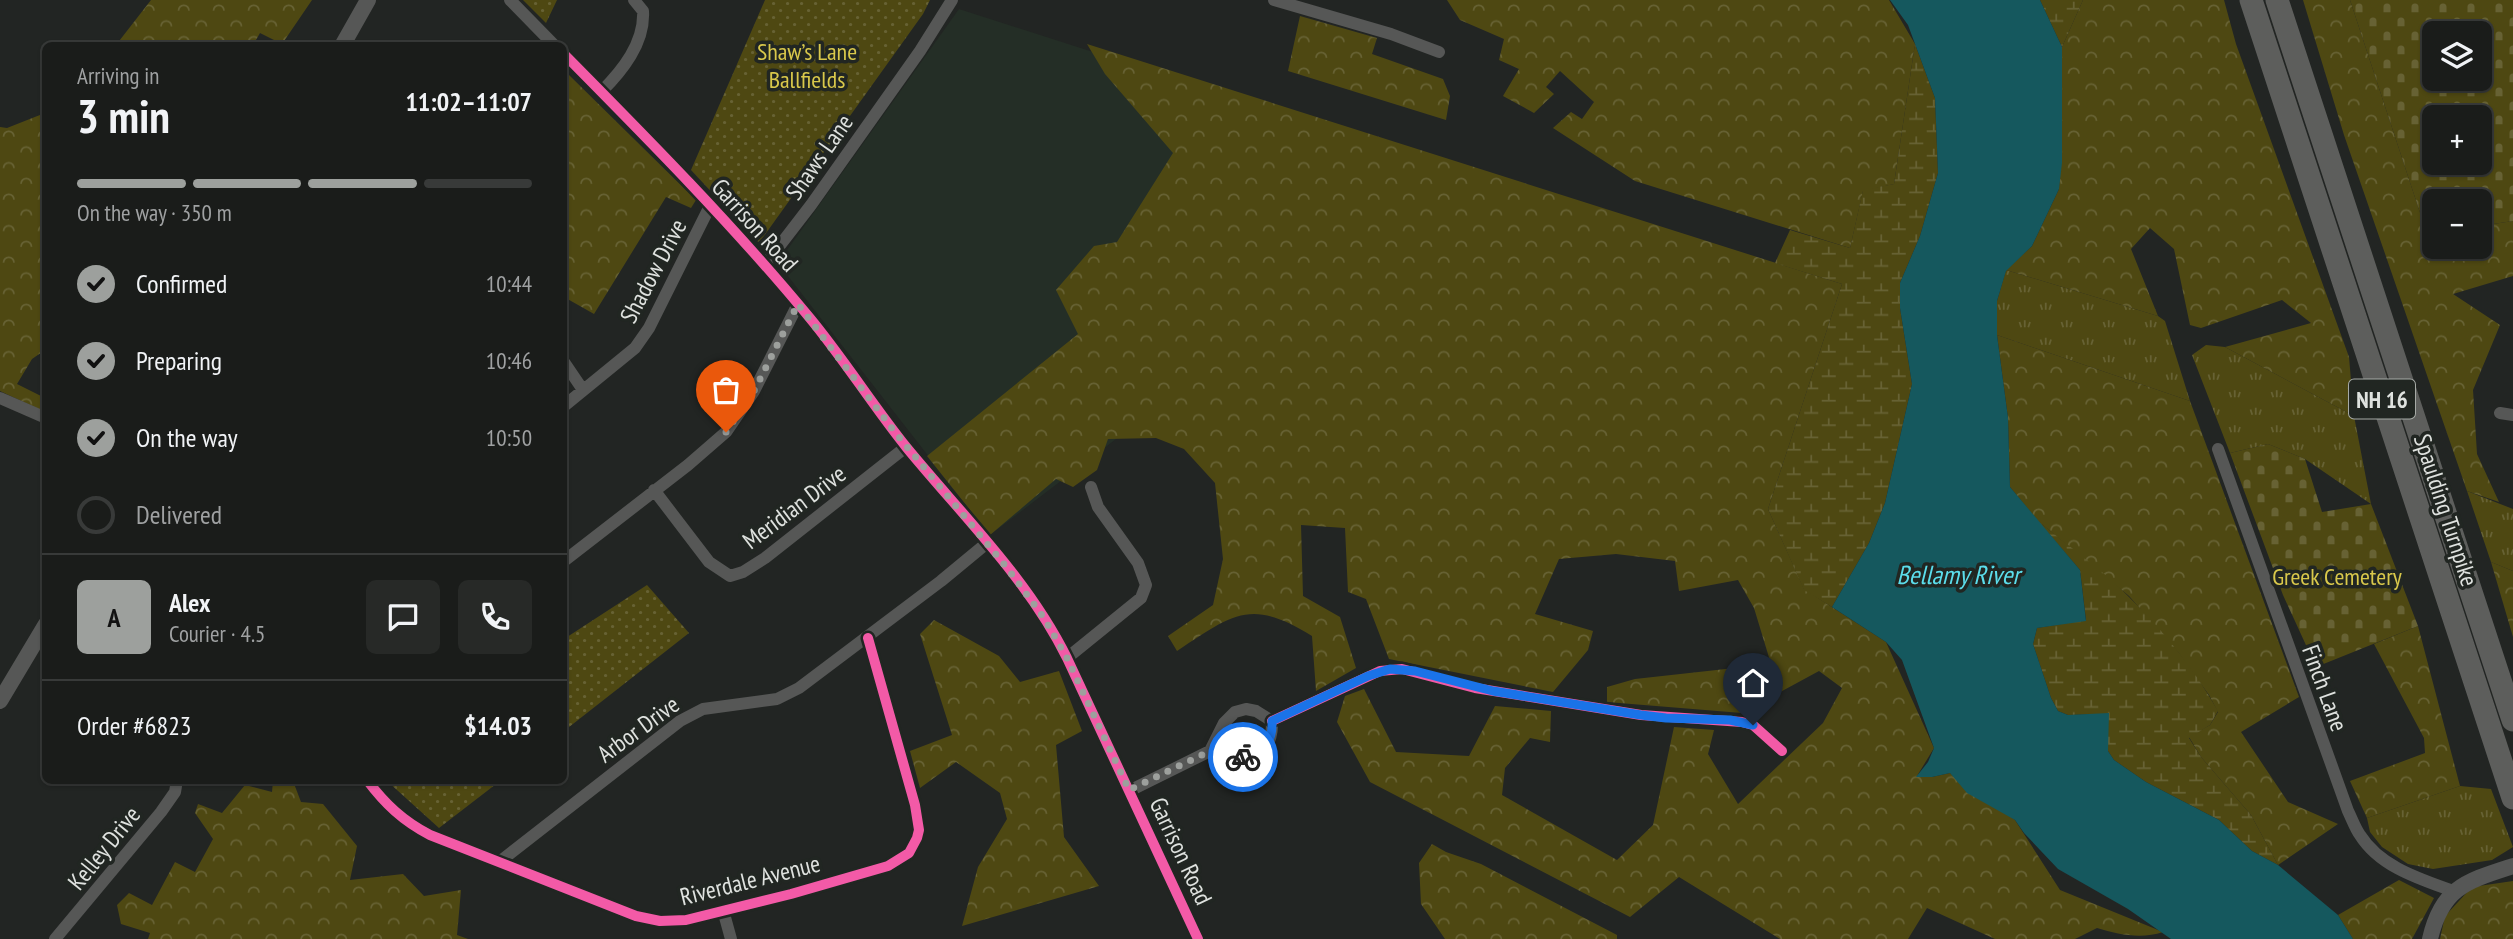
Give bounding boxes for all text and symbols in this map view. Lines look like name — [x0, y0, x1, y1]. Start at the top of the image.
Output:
map controls — [2422, 21, 2492, 259]
button: layers — [2422, 21, 2492, 91]
park label: Shaw’s Lane Ballfields — [757, 36, 857, 95]
text: Arriving in — [77, 61, 159, 90]
text: 11:02–11:07 — [405, 85, 532, 118]
text: 3 min — [77, 86, 170, 146]
button: + — [2422, 105, 2492, 175]
street label: Shaws Lane — [778, 108, 860, 206]
street label: Garrison Road — [705, 172, 805, 278]
button: − — [2422, 189, 2492, 259]
text: On the way · 350 m — [77, 198, 232, 227]
street label: Shadow Drive — [613, 214, 693, 328]
icon: check — [77, 265, 115, 303]
text: Confirmed — [136, 267, 227, 300]
text: 10:44 — [486, 269, 532, 298]
icon: check — [77, 342, 115, 380]
text: Preparing — [136, 344, 222, 377]
text: 10:46 — [486, 346, 532, 375]
pin — [696, 360, 756, 432]
icon: bag — [707, 371, 745, 409]
road number: NH 16 — [2349, 380, 2415, 418]
icon: check — [77, 419, 115, 457]
text: On the way — [136, 421, 238, 454]
text: 10:50 — [486, 423, 532, 452]
street label: Spaulding Turnpike — [2407, 430, 2485, 590]
street label: Meridian Drive — [736, 458, 852, 556]
text: Delivered — [136, 498, 222, 531]
water label: Bellamy River — [1896, 558, 2023, 591]
park label: Greek Cemetery — [2272, 561, 2402, 592]
button: chat — [366, 580, 440, 654]
button: phone — [458, 580, 532, 654]
text: Alex — [169, 586, 210, 619]
text: A — [107, 601, 121, 634]
text: Courier · 4.5 — [169, 619, 265, 648]
street label: Finch Lane — [2295, 641, 2355, 735]
pin — [1723, 653, 1783, 725]
icon: home — [1734, 664, 1772, 702]
street label: Arbor Drive — [591, 689, 685, 769]
text: Order #6823 — [77, 709, 192, 742]
text: $14.03 — [464, 709, 532, 742]
courier — [1208, 722, 1278, 792]
icon: bike — [1224, 738, 1262, 776]
street label: Garrison Road — [1143, 792, 1219, 910]
street label: Kelley Drive — [61, 800, 147, 896]
street label: Riverdale Avenue — [677, 848, 823, 912]

